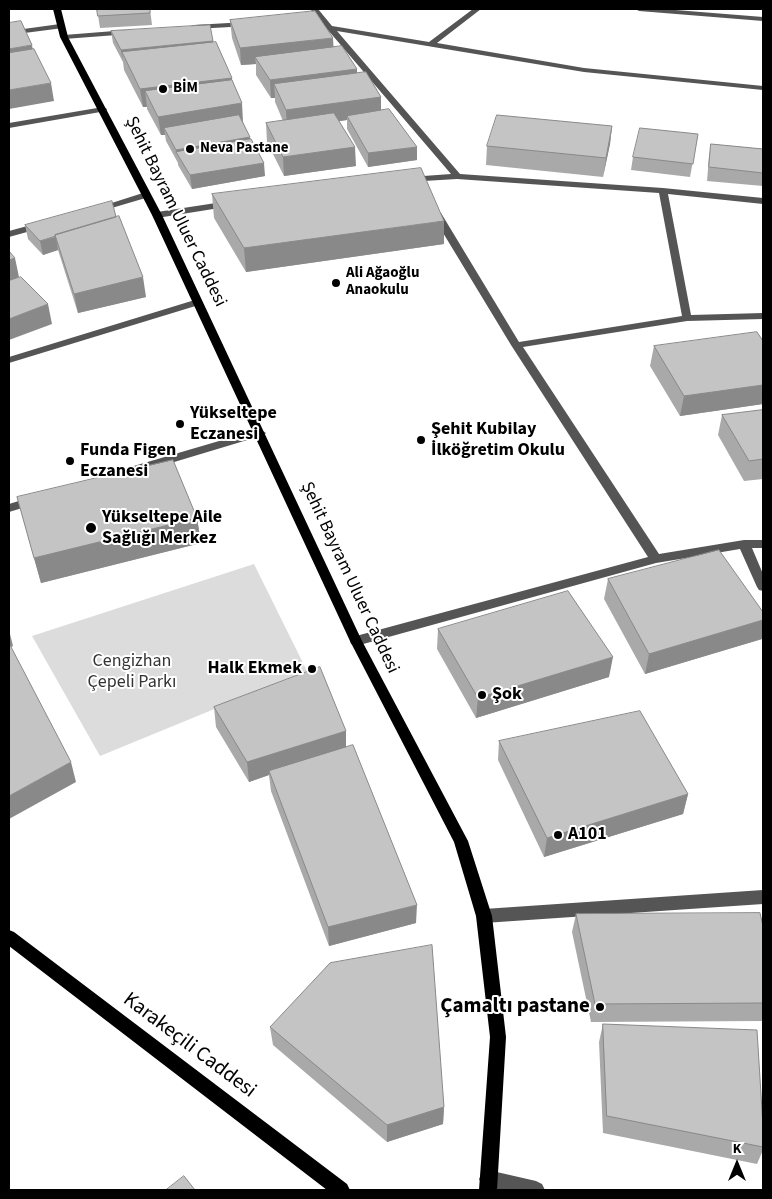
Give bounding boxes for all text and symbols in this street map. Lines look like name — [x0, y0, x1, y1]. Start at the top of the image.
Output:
place label: BİM — [173, 80, 198, 98]
marker: BİM — [157, 83, 169, 95]
street label: Şehit Bayram Uluer Caddesi — [120, 113, 230, 311]
place label: Neva Pastane — [200, 140, 288, 158]
marker: Neva Pastane — [184, 143, 196, 155]
place label: Ali Ağaoğlu Anaokulu — [346, 265, 419, 300]
marker: Ali Ağaoğlu Anaokulu — [330, 277, 342, 289]
place label: Yükseltepe Eczanesi — [190, 403, 277, 446]
marker: Yükseltepe Eczanesi — [174, 418, 186, 430]
place label: Şehit Kubilay İlköğretim Okulu — [431, 419, 565, 462]
marker: Şehit Kubilay İlköğretim Okulu — [415, 434, 427, 446]
place label: Funda Figen Eczanesi — [80, 440, 176, 482]
marker: Funda Figen Eczanesi — [64, 455, 76, 467]
street label: Şehit Bayram Uluer Caddesi — [295, 479, 403, 677]
place label: Yükseltepe Aile Sağlığı Merkez — [102, 507, 222, 550]
marker: Yükseltepe Aile Sağlığı Merkez — [84, 521, 98, 535]
park label: Cengizhan Çepeli Parkı — [88, 651, 176, 694]
place label: Halk Ekmek — [207, 658, 302, 680]
marker: Halk Ekmek — [306, 663, 318, 675]
place label: Şok — [492, 684, 522, 706]
marker: Şok — [476, 689, 488, 701]
place label: A101 — [568, 824, 607, 846]
marker: A101 — [552, 829, 564, 841]
street label: Karakeçili Caddesi — [117, 988, 261, 1104]
place label: Çamaltı pastane — [440, 994, 590, 1020]
marker: Çamaltı pastane — [594, 1001, 606, 1013]
north arrow — [712, 1139, 762, 1189]
text: K — [733, 1139, 741, 1159]

